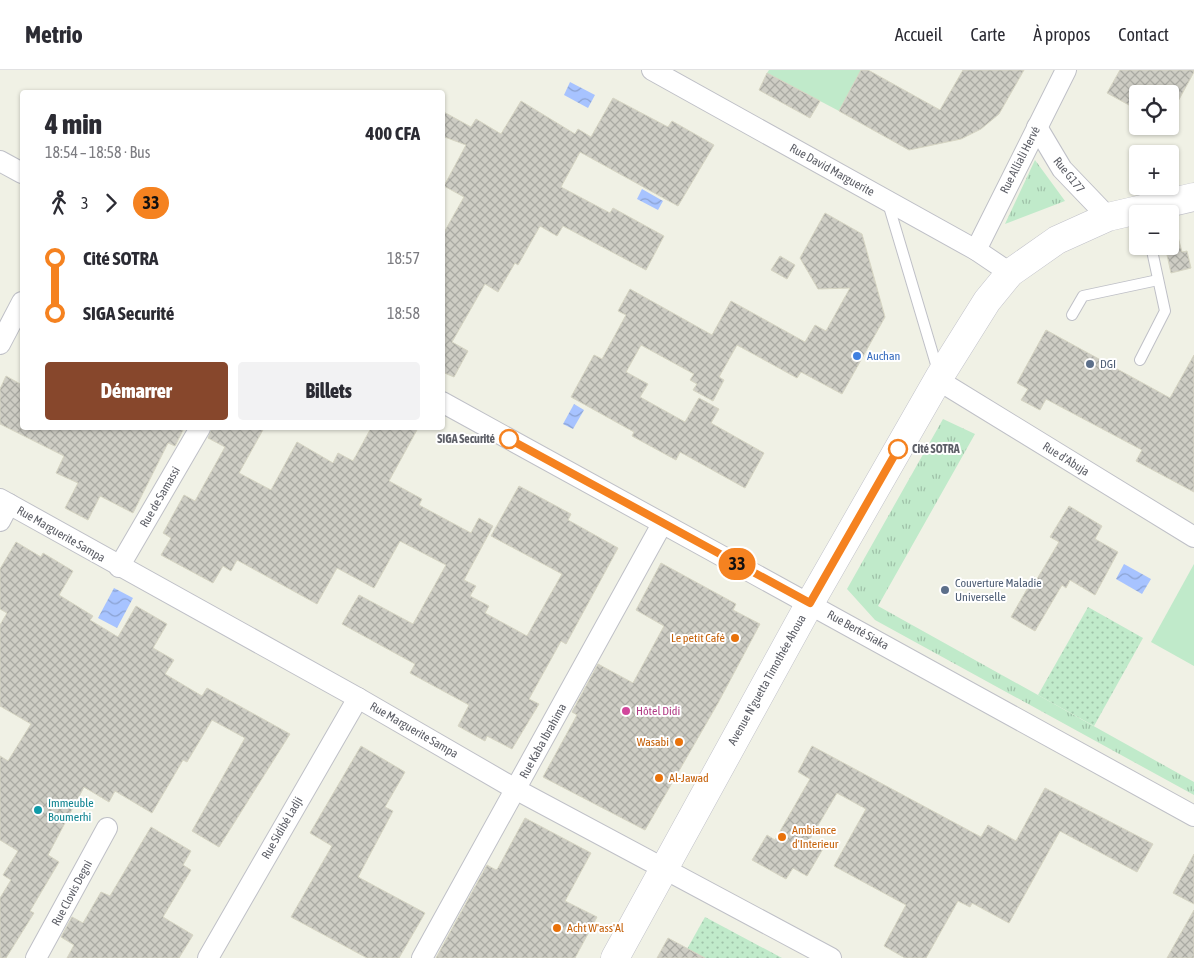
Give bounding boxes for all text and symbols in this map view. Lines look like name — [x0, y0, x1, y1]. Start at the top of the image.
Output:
text: Metrio — [25, 21, 83, 48]
text: Accueil — [895, 24, 943, 45]
text: Carte — [971, 24, 1005, 45]
text: À propos — [1033, 24, 1090, 45]
text: Contact — [1118, 24, 1169, 45]
map controls — [1129, 85, 1179, 255]
button: locate — [1129, 85, 1179, 135]
text: 4 min — [45, 108, 102, 140]
text: 400 CFA — [365, 122, 420, 144]
street label: Rue Alliali Hervé — [997, 124, 1043, 196]
street label: Rue David Marguerite — [787, 141, 877, 199]
text: 18:54 – 18:58 · Bus — [45, 143, 150, 161]
button: + — [1129, 145, 1179, 195]
street label: Rue G177 — [1050, 154, 1088, 196]
icon: walk — [45, 189, 73, 217]
icon: forward — [97, 189, 125, 217]
text: 33 — [143, 192, 159, 213]
text: 3 — [81, 194, 89, 212]
button: − — [1129, 205, 1179, 255]
text: Cité SOTRA — [83, 247, 158, 269]
text: 18:57 — [387, 249, 420, 267]
text: SIGA Securité — [83, 302, 174, 324]
text: 18:58 — [387, 304, 420, 322]
place label: Auchan — [867, 349, 900, 363]
marker: Auchan — [851, 350, 863, 362]
place label: DGI — [1100, 357, 1116, 371]
marker: DGI — [1084, 358, 1096, 370]
button: Démarrer — [45, 362, 228, 420]
button: Billets — [238, 362, 420, 420]
marker: SIGA Securité — [499, 429, 519, 449]
place label: SIGA Securité — [437, 432, 496, 446]
marker: Cité SOTRA — [888, 439, 908, 459]
street label: Rue d'Abuja — [1040, 439, 1092, 479]
place label: Cité SOTRA — [912, 442, 960, 456]
street label: Rue de Samassi — [137, 464, 183, 530]
street label: Rue Marguerite Sampa — [14, 503, 108, 565]
line badge: 33 — [714, 548, 760, 580]
text: 33 — [729, 553, 745, 574]
place label: Couverture Maladie Universelle — [955, 576, 1042, 604]
marker: Couverture Maladie Universelle — [939, 584, 951, 596]
street label: Rue Berté Siaka — [825, 607, 891, 653]
street label: Avenue N'guetta Timothée Ahoua — [725, 612, 809, 748]
place label: Le petit Café — [671, 631, 725, 645]
marker: Le petit Café — [729, 632, 741, 644]
street label: Rue Marguerite Sampa — [367, 699, 461, 761]
street label: Rue Kaba Ibrahima — [517, 701, 569, 781]
place label: Hôtel Didi — [636, 704, 680, 718]
marker: Hôtel Didi — [620, 705, 632, 717]
place label: Wasabi — [637, 735, 669, 749]
marker: Wasabi — [673, 736, 685, 748]
place label: Al-Jawad — [669, 771, 709, 785]
marker: Al-Jawad — [653, 772, 665, 784]
street label: Rue Sidibé Ladji — [259, 794, 305, 862]
place label: Immeuble Boumerhi — [48, 796, 94, 824]
marker: Immeuble Boumerhi — [32, 804, 44, 816]
place label: Ambiance d'Interieur — [792, 823, 839, 851]
marker: Ambiance d'Interieur — [776, 831, 788, 843]
street label: Rue Clovis Degni — [49, 858, 95, 928]
place label: Acht W'ass'Al — [567, 921, 625, 935]
marker: Acht W'ass'Al — [551, 922, 563, 934]

